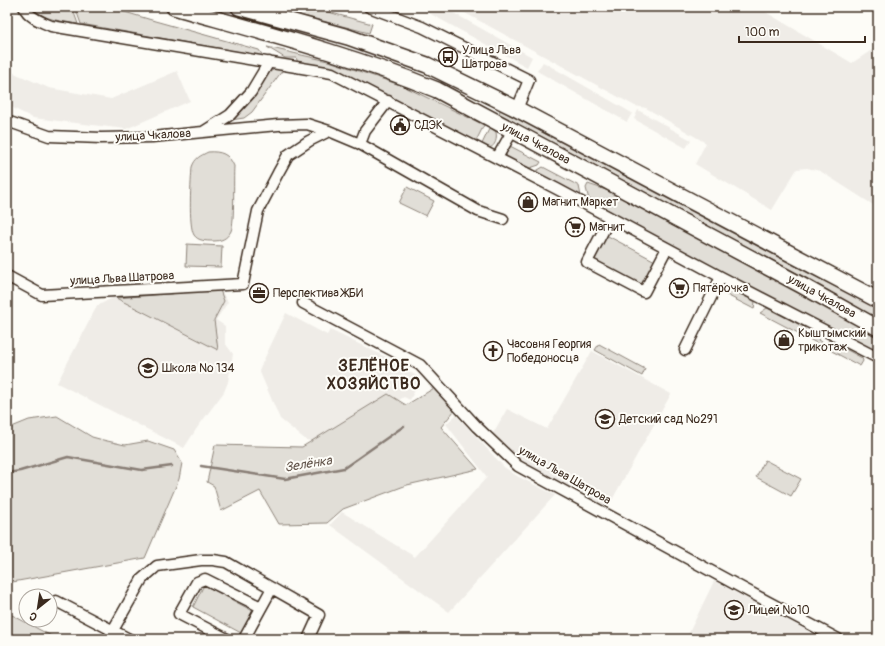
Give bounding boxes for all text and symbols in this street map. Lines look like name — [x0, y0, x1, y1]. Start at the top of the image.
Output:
scale bar — [739, 18, 865, 44]
text: 100 m — [745, 25, 780, 40]
place label: Улица Льва Шатрова — [462, 43, 521, 72]
bus stop icon: Улица Льва Шатрова — [437, 46, 459, 68]
public building icon: СДЭК — [389, 114, 411, 136]
place label: СДЭК — [414, 118, 443, 133]
street label: улица Чкалова — [498, 119, 573, 168]
street label: улица Чкалова — [114, 126, 192, 145]
shop icon: Магнит Маркет — [517, 191, 539, 213]
place label: Магнит Маркет — [542, 195, 618, 210]
supermarket icon: Магнит — [564, 216, 586, 238]
place label: Магнит — [589, 220, 625, 235]
street label: улица Льва Шатрова — [69, 268, 175, 289]
street label: улица Чкалова — [784, 271, 859, 322]
supermarket icon: Пятёрочка — [668, 277, 690, 299]
place label: Пятёрочка — [693, 281, 749, 296]
office icon: Перспектива ЖБИ — [248, 282, 270, 304]
place label: Перспектива ЖБИ — [273, 286, 363, 301]
place label: Кыштымский трикотаж — [798, 326, 866, 355]
shop icon: Кыштымский трикотаж — [773, 329, 795, 351]
place label: Часовня Георгия Победоносца — [507, 337, 592, 366]
church icon: Часовня Георгия Победоносца — [482, 340, 504, 362]
district label: ЗЕЛЁНОЕ ХОЗЯЙСТВО — [327, 356, 421, 394]
school or university icon: Школа № 134 — [137, 357, 159, 379]
place label: Школа № 134 — [162, 361, 234, 376]
school or university icon: Детский сад №291 — [594, 408, 616, 430]
place label: Детский сад №291 — [618, 412, 718, 427]
street label: улица Льва Шатрова — [515, 442, 614, 508]
water label: Зелёнка — [284, 452, 334, 476]
north arrow — [18, 588, 58, 628]
school or university icon: Лицей №10 — [723, 599, 745, 621]
place label: Лицей №10 — [747, 603, 810, 618]
text: С — [27, 609, 39, 624]

